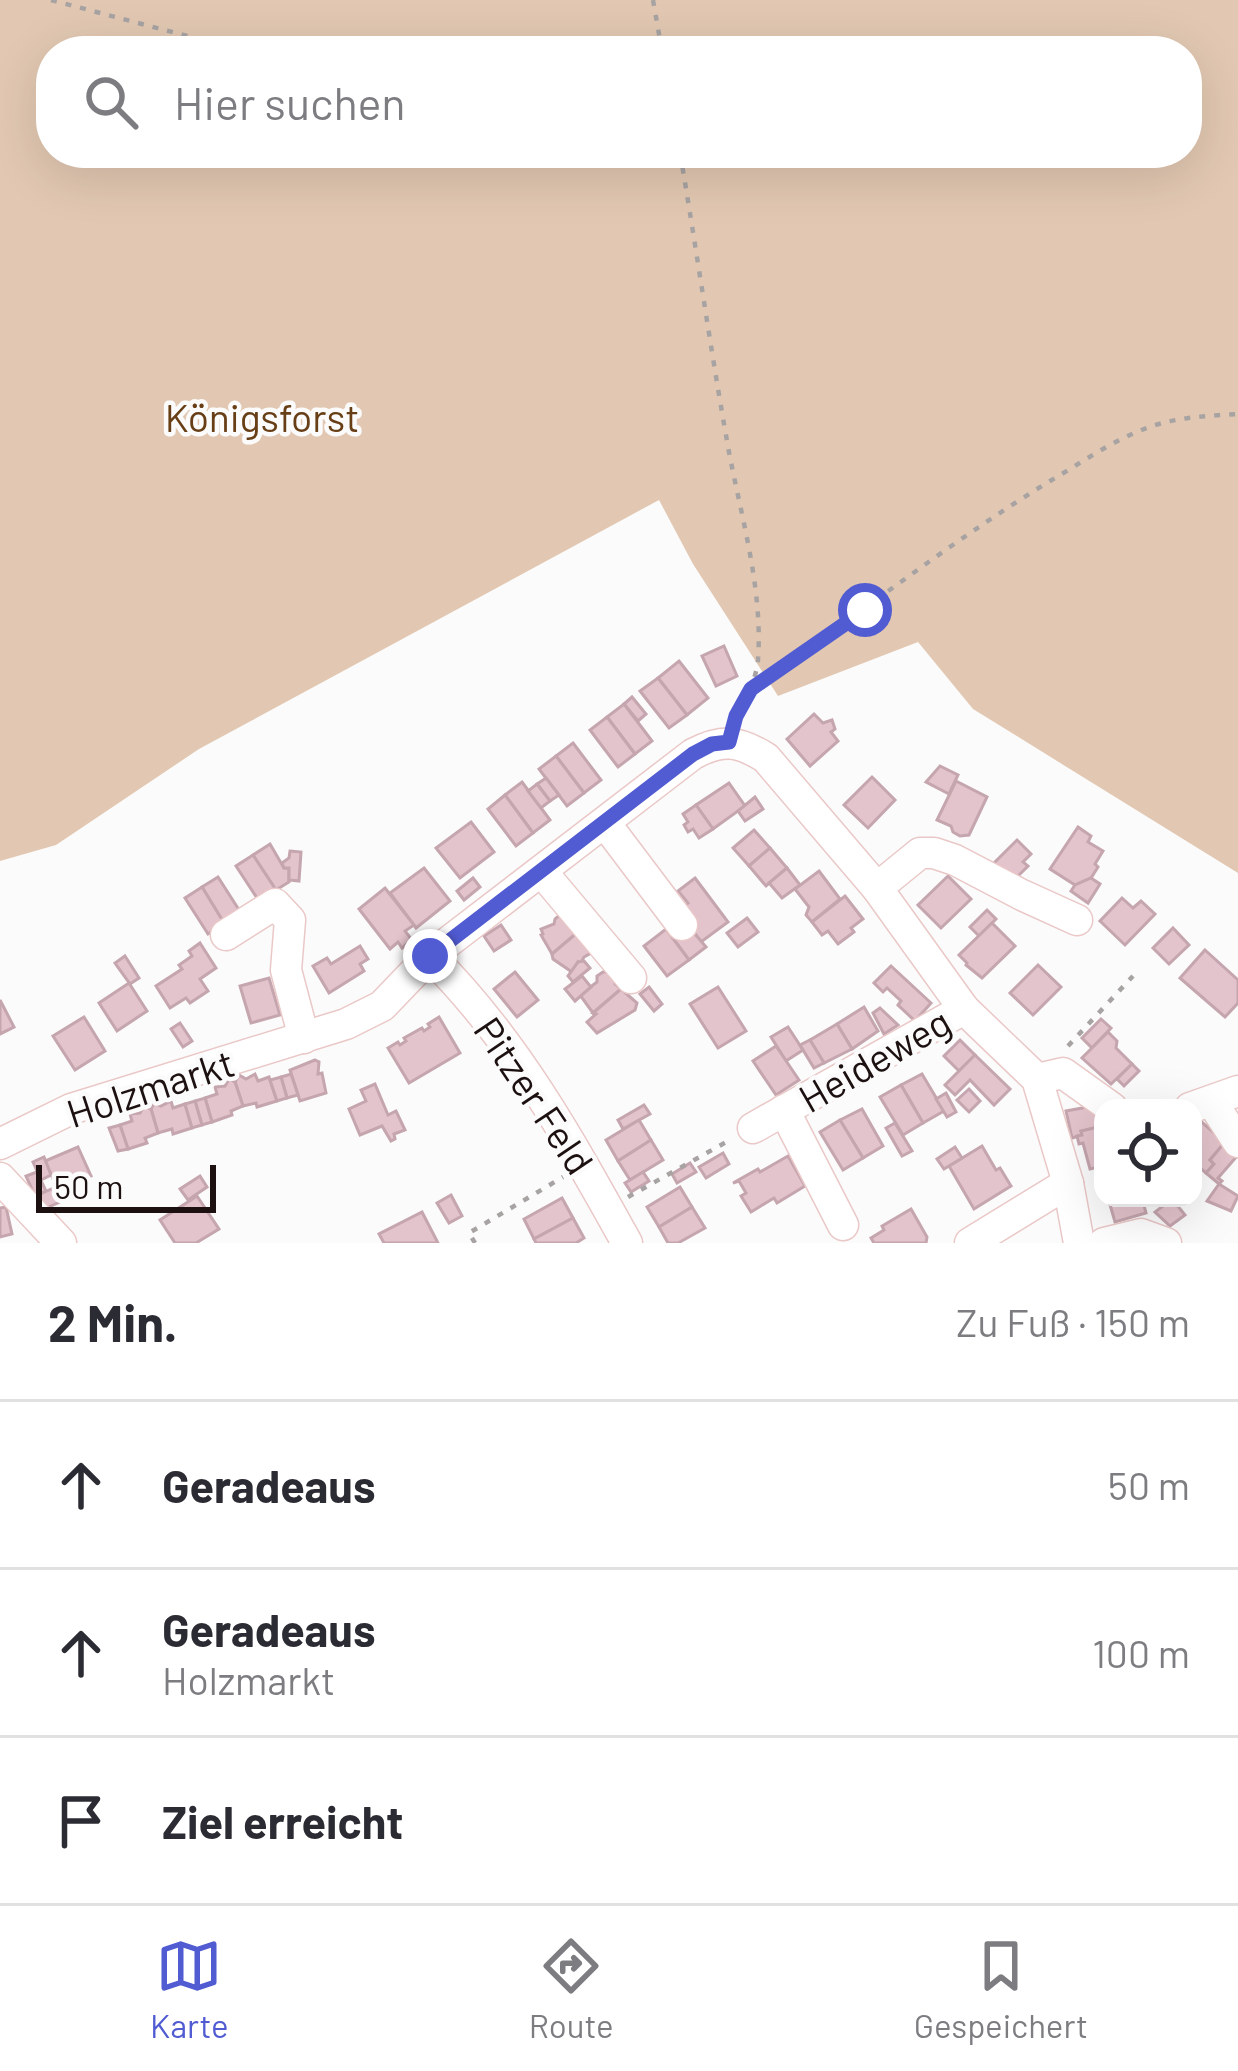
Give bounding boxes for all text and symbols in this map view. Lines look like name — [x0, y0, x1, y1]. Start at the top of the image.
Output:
search box — [36, 36, 1202, 168]
icon: search — [78, 69, 144, 135]
text: Hier suchen — [174, 75, 406, 129]
park label: Königsforst — [165, 393, 359, 440]
route start — [838, 583, 892, 637]
route end — [403, 929, 457, 983]
street label: Heideweg — [790, 997, 958, 1121]
street label: Pitzer Feld — [465, 1008, 605, 1182]
street label: Holzmarkt — [60, 1038, 240, 1136]
map controls — [1094, 1099, 1202, 1207]
button: locate — [1094, 1099, 1202, 1207]
scale bar — [36, 1159, 216, 1212]
text: 50 m — [54, 1166, 124, 1206]
text: 2 Min. — [48, 1291, 178, 1352]
text: Zu Fuß · 150 m — [956, 1298, 1190, 1345]
icon: ahead — [48, 1452, 114, 1518]
text: Geradeaus — [162, 1458, 375, 1512]
text: 50 m — [1108, 1461, 1190, 1508]
text: Geradeaus — [162, 1602, 375, 1656]
icon: ahead — [48, 1620, 114, 1686]
text: 100 m — [1092, 1629, 1190, 1676]
text: Holzmarkt — [162, 1656, 335, 1703]
icon: arrive — [48, 1788, 114, 1854]
text: Ziel erreicht — [162, 1794, 403, 1848]
tab: Karte — [150, 1933, 229, 2045]
tab: Route — [529, 1933, 614, 2045]
tab: Gespeichert — [914, 1933, 1088, 2045]

